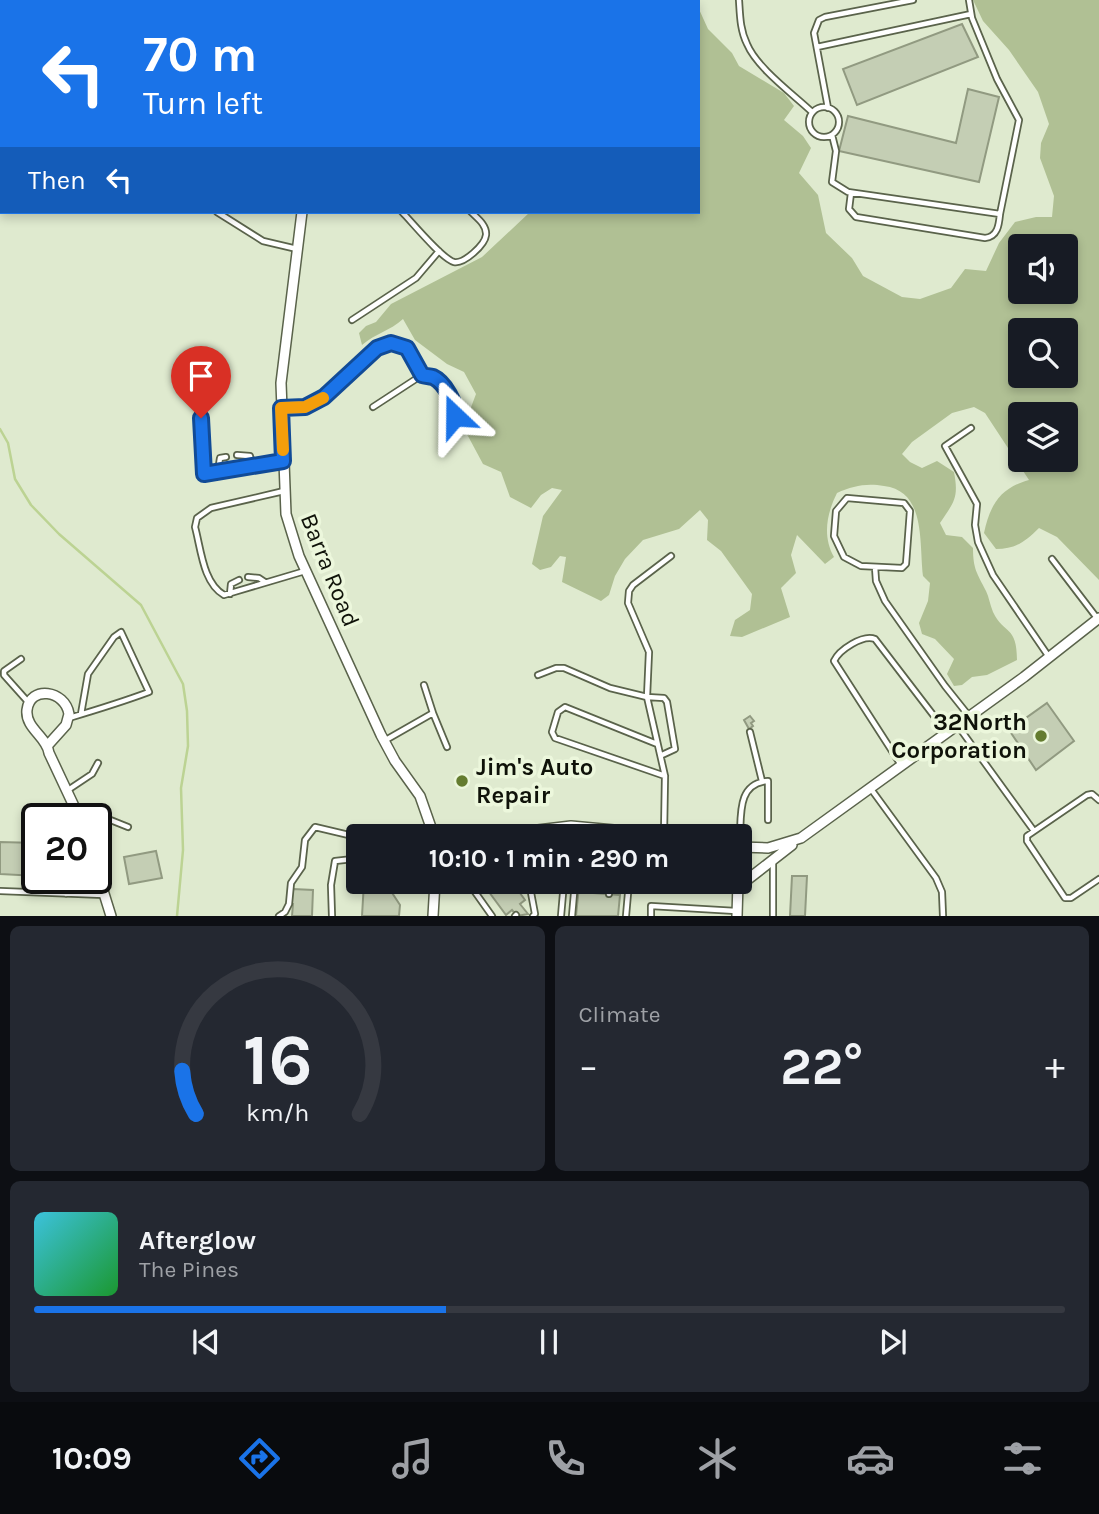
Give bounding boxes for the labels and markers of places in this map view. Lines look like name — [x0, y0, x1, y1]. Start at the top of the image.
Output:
pin — [171, 346, 231, 418]
place label: 32North Corporation — [891, 708, 1027, 764]
marker: 32North Corporation — [1033, 728, 1049, 744]
place label: Jim's Auto Repair — [476, 753, 593, 809]
marker: Jim's Auto Repair — [454, 773, 470, 789]

